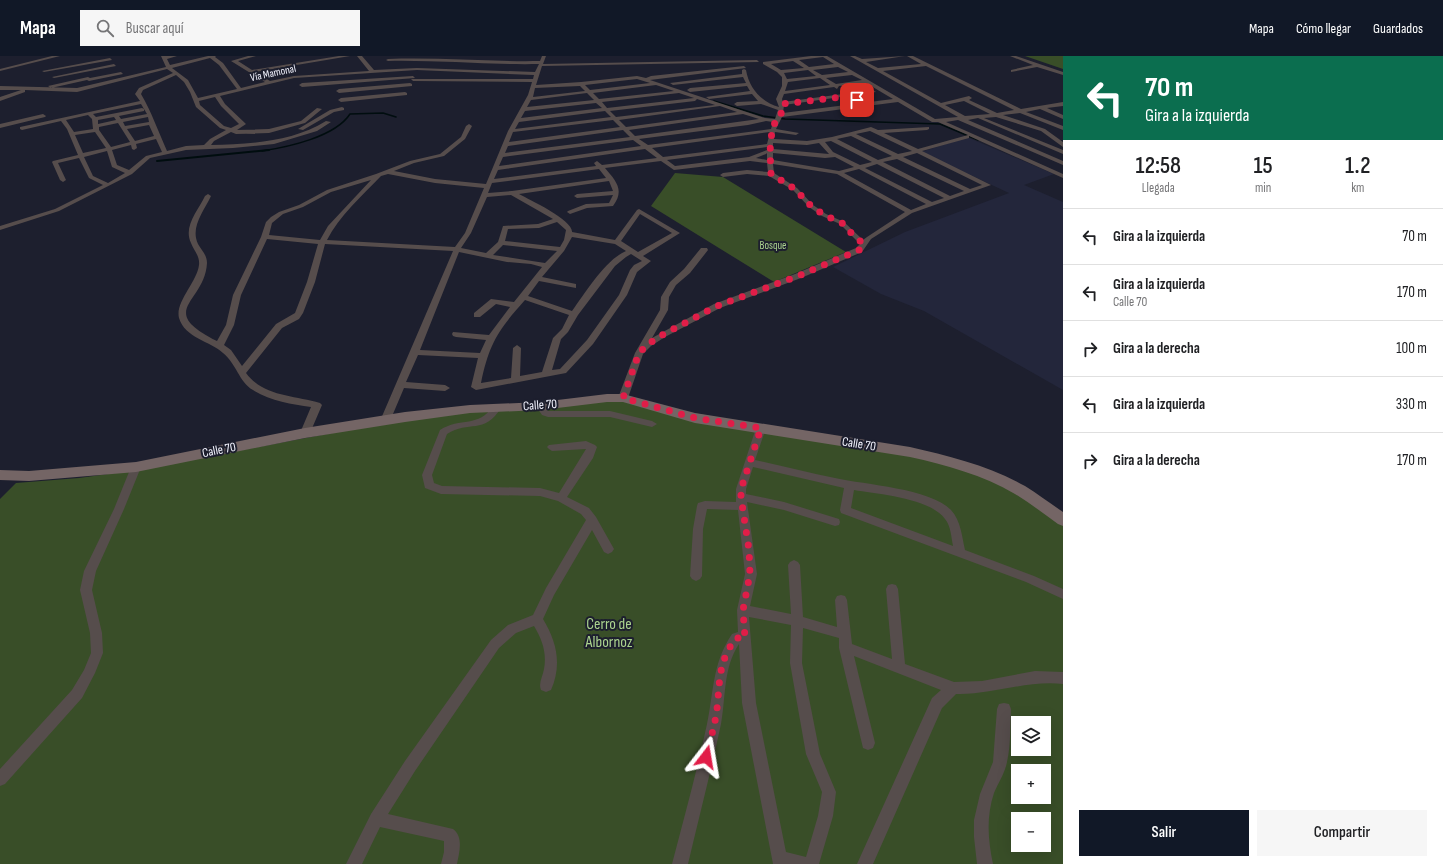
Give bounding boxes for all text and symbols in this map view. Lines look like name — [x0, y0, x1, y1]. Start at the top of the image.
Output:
search box — [80, 10, 360, 46]
text: Mapa — [20, 17, 56, 40]
icon: search — [94, 17, 116, 39]
text: Buscar aquí — [126, 19, 183, 38]
text: Mapa — [1249, 20, 1274, 37]
text: Cómo llegar — [1296, 20, 1351, 37]
text: Guardados — [1373, 20, 1423, 37]
street label: Vía Mamonal — [249, 62, 297, 84]
text: 70 m — [1145, 71, 1193, 104]
icon: left — [1079, 72, 1131, 124]
pin — [840, 83, 874, 117]
icon: arrive — [846, 89, 868, 111]
text: Gira a la izquierda — [1145, 105, 1249, 126]
text: 12:58 — [1135, 151, 1181, 180]
text: 15 — [1253, 151, 1273, 180]
text: 1.2 — [1345, 151, 1371, 180]
text: Llegada — [1142, 180, 1175, 196]
text: min — [1255, 180, 1271, 196]
text: km — [1351, 180, 1364, 196]
icon: left — [1079, 226, 1101, 248]
text: Gira a la izquierda — [1113, 227, 1205, 246]
text: 70 m — [1402, 227, 1427, 246]
park label: Bosque — [759, 239, 787, 252]
text: Gira a la izquierda — [1113, 275, 1205, 294]
icon: left — [1079, 282, 1101, 304]
text: 170 m — [1397, 283, 1427, 302]
text: Calle 70 — [1113, 294, 1147, 310]
icon: right — [1079, 338, 1101, 360]
text: Gira a la derecha — [1113, 339, 1200, 358]
text: 100 m — [1396, 339, 1427, 358]
icon: left — [1079, 394, 1101, 416]
text: Gira a la izquierda — [1113, 395, 1205, 414]
text: 330 m — [1396, 395, 1427, 414]
street label: Calle 70 — [522, 396, 558, 414]
street label: Calle 70 — [841, 433, 877, 455]
street label: Calle 70 — [201, 439, 237, 461]
icon: right — [1079, 450, 1101, 472]
text: Gira a la derecha — [1113, 451, 1200, 470]
text: 170 m — [1397, 451, 1427, 470]
park label: Cerro de Albornoz — [584, 615, 633, 652]
map controls — [1011, 716, 1051, 852]
button: layers — [1011, 716, 1051, 756]
position arrow — [685, 736, 727, 778]
button: + — [1011, 764, 1051, 804]
button: Salir — [1079, 810, 1249, 856]
button: Compartir — [1257, 810, 1427, 856]
button: − — [1011, 812, 1051, 852]

